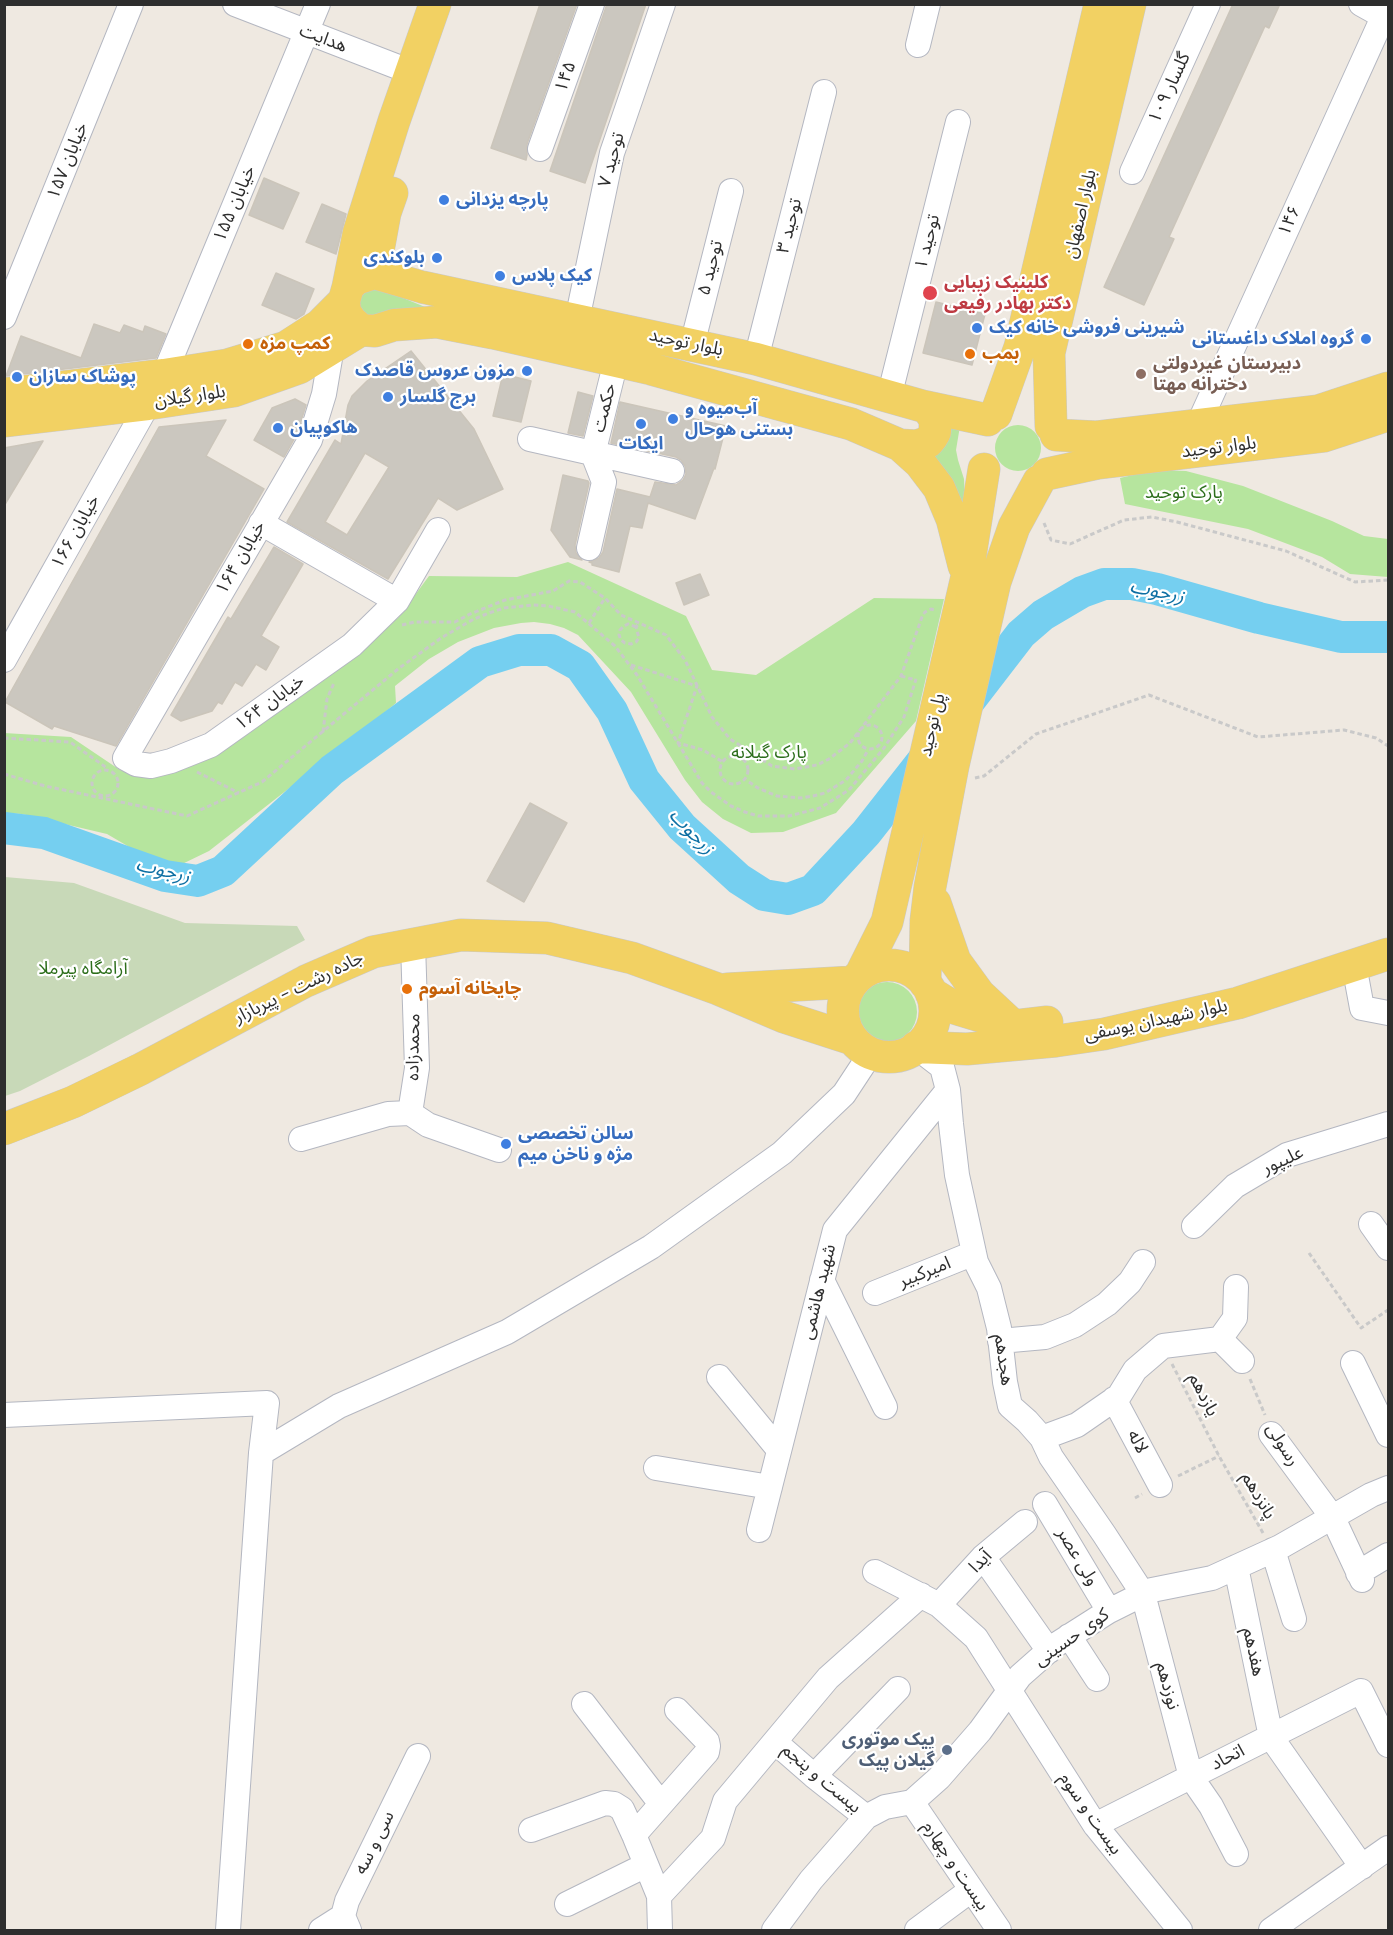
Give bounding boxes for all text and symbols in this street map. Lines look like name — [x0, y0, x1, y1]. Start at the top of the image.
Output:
street label: هدایت — [296, 20, 350, 58]
street label: گلسار ۱۰۹ — [1144, 49, 1196, 127]
street label: ۱۴۵ — [551, 59, 581, 95]
street label: خیابان ۱۵۷ — [43, 120, 93, 202]
street label: توحید ۷ — [594, 130, 630, 190]
street label: خیابان ۱۵۵ — [209, 163, 261, 245]
street label: بلوار اصفهان — [1060, 167, 1102, 261]
place label: پارچه یزدانی — [456, 189, 549, 211]
marker: پارچه یزدانی — [437, 193, 451, 207]
street label: توحید ۳ — [773, 196, 807, 256]
street label: ۱۴۶ — [1274, 202, 1306, 240]
street label: توحید ۱ — [911, 212, 945, 272]
street label: توحید ۵ — [694, 238, 728, 298]
place label: بلوکندی — [364, 247, 425, 269]
marker: بلوکندی — [430, 251, 444, 265]
place label: کیک پلاس — [512, 265, 592, 287]
marker: کیک پلاس — [493, 269, 507, 283]
place label: کلینیک زیبایی دکتر بهادر رفیعی — [944, 272, 1071, 314]
marker: کلینیک زیبایی دکتر بهادر رفیعی — [921, 284, 939, 302]
place label: شیرینی فروشی خانه کیک — [989, 317, 1185, 339]
marker: شیرینی فروشی خانه کیک — [970, 321, 984, 335]
street label: بلوار توحید — [647, 325, 725, 361]
place label: گروه املاک داغستانی — [1192, 328, 1354, 350]
marker: گروه املاک داغستانی — [1359, 332, 1373, 346]
place label: کمپ مزه — [260, 333, 331, 355]
marker: کمپ مزه — [241, 337, 255, 351]
place label: بمب — [982, 343, 1019, 365]
marker: بمب — [963, 347, 977, 361]
place label: دبیرستان غیردولتی دخترانه مهتا — [1153, 353, 1301, 395]
place label: مزون عروس قاصدک — [355, 360, 515, 382]
marker: مزون عروس قاصدک — [520, 364, 534, 378]
place label: پوشاک سازان — [29, 366, 136, 388]
marker: دبیرستان غیردولتی دخترانه مهتا — [1134, 367, 1148, 381]
marker: پوشاک سازان — [10, 370, 24, 384]
street label: بلوار گیلان — [153, 381, 227, 413]
street label: حکمت — [588, 381, 622, 435]
place label: برج گلسار — [400, 386, 476, 408]
marker: برج گلسار — [381, 390, 395, 404]
place label: آب‌میوه و بستنی هوحال — [685, 398, 793, 440]
marker: آب‌میوه و بستنی هوحال — [666, 412, 680, 426]
place label: هاکوپیان — [290, 417, 358, 439]
marker: ایکات — [634, 417, 648, 431]
marker: هاکوپیان — [271, 421, 285, 435]
place label: ایکات — [619, 433, 663, 455]
street label: بلوار توحید — [1180, 433, 1258, 463]
park label: پارک توحید — [1145, 482, 1223, 504]
street label: خیابان ۱۶۶ — [47, 491, 105, 573]
street label: ۱۶۴ خیابان — [211, 518, 271, 598]
water label: زرجوب — [1128, 575, 1186, 609]
street label: خیابان ۱۶۴ — [231, 671, 309, 735]
street label: پل توحید — [915, 691, 951, 759]
park label: پارک گیلانه — [731, 742, 807, 764]
water label: زرجوب — [663, 804, 719, 860]
water label: زرجوب — [133, 853, 193, 889]
street label: جاده رشت - پیربازار — [231, 947, 367, 1029]
park label: آرامگاه پیرملا — [38, 958, 128, 980]
place label: چایخانه آسوم — [419, 978, 521, 1000]
marker: چایخانه آسوم — [400, 982, 414, 996]
street label: بلوار شهیدان یوسفی — [1083, 995, 1229, 1047]
street label: محمدزاده — [403, 1013, 425, 1081]
place label: سالن تخصصی مژه و ناخن میم — [518, 1123, 634, 1166]
marker: سالن تخصصی مژه و ناخن میم — [499, 1137, 513, 1151]
street label: علیپور — [1259, 1142, 1307, 1180]
street label: شهید هاشمی — [797, 1242, 841, 1342]
street label: امیرکبیر — [896, 1253, 954, 1293]
street label: هجدهم — [989, 1333, 1017, 1387]
street label: یازدهم — [1183, 1370, 1223, 1420]
street label: رسولی — [1260, 1420, 1304, 1470]
street label: لاله — [1122, 1426, 1152, 1458]
street label: پانزدهم — [1236, 1468, 1280, 1524]
street label: ولی عصر — [1051, 1524, 1103, 1590]
street label: آیدا — [965, 1546, 997, 1578]
street label: کوی حسینی — [1030, 1604, 1114, 1672]
street label: هفدهم — [1237, 1626, 1269, 1678]
street label: نوزدهم — [1150, 1660, 1184, 1712]
place label: پیک موتوری گیلان پیک — [842, 1729, 935, 1772]
street label: بیست و پنجم — [777, 1739, 865, 1819]
street label: اتحاد — [1208, 1740, 1248, 1776]
marker: پیک موتوری گیلان پیک — [940, 1743, 954, 1757]
street label: بیست و سوم — [1054, 1769, 1126, 1859]
street label: سی و سه — [350, 1808, 400, 1878]
street label: بیست و چهارم — [917, 1817, 993, 1915]

